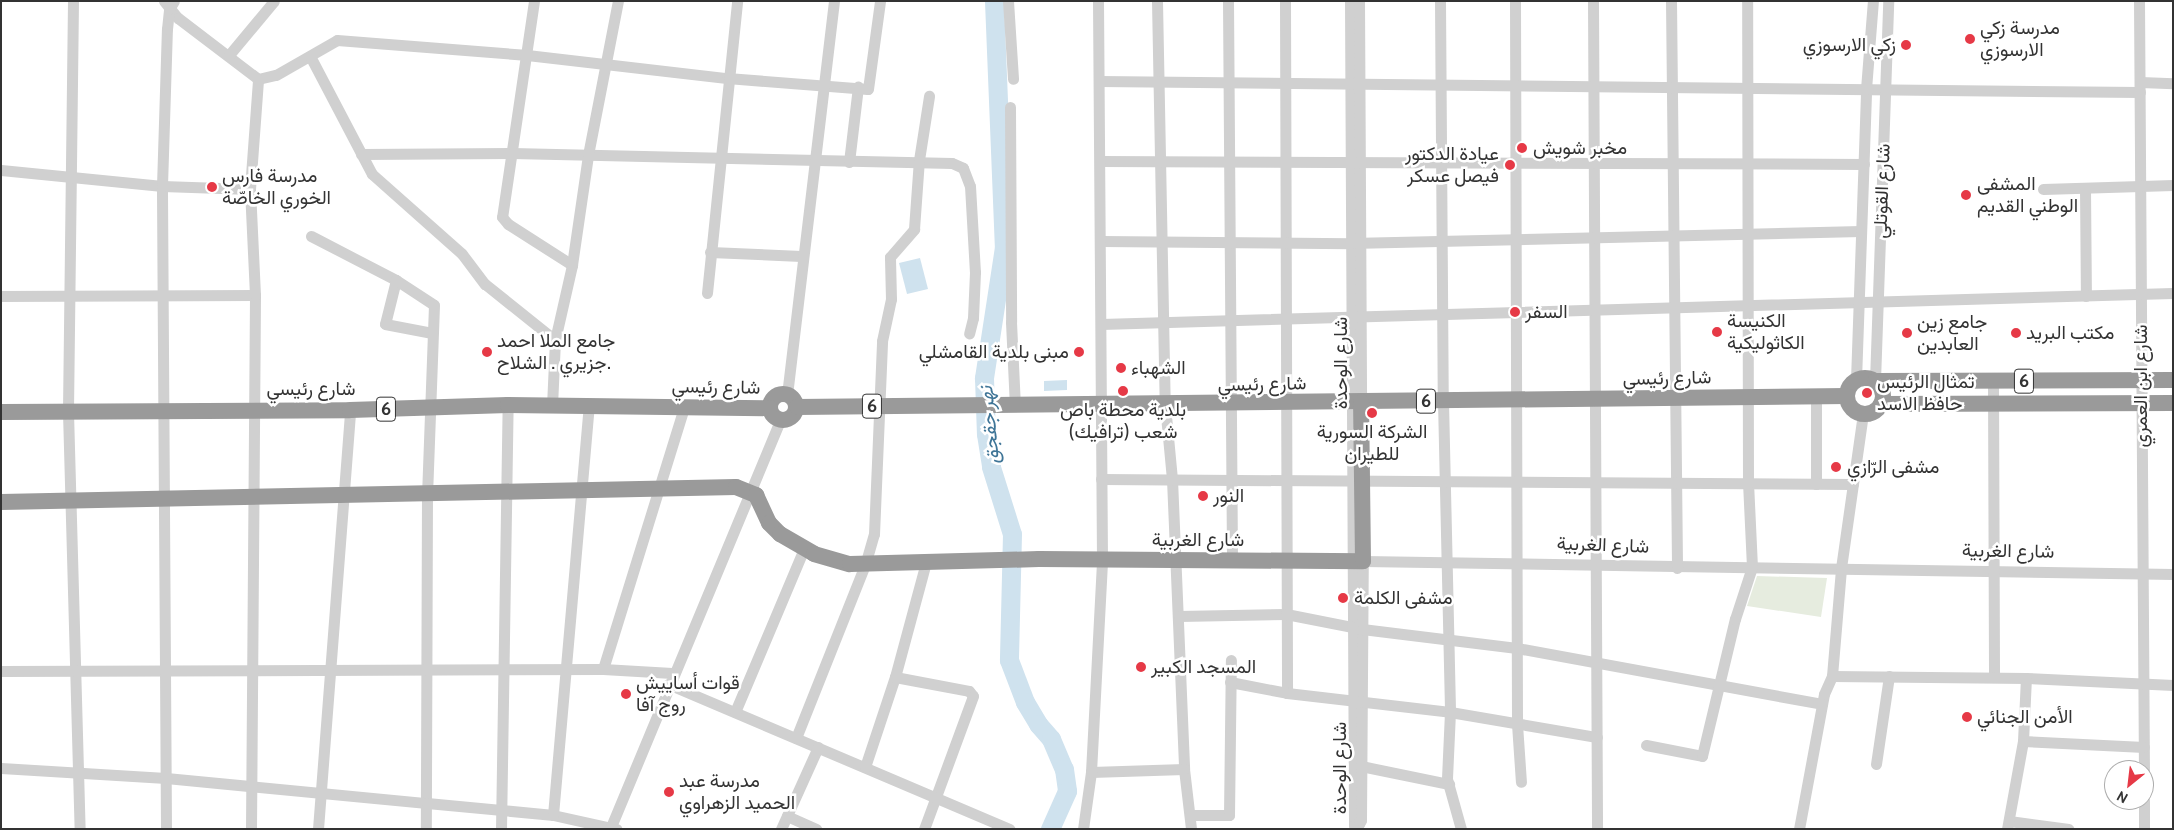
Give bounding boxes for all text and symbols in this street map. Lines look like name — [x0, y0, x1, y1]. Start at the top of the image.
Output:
place label: مدرسة زكي الارسوزي — [1980, 17, 2060, 61]
marker: مدرسة زكي الارسوزي — [1964, 33, 1976, 45]
place label: زكي الارسوزي — [1803, 34, 1896, 56]
marker: زكي الارسوزي — [1900, 39, 1912, 51]
place label: مخبر شويش — [1533, 137, 1627, 159]
marker: مخبر شويش — [1515, 141, 1529, 155]
place label: عيادة الدكتور فيصل عسكر — [1405, 143, 1499, 187]
street label: شارع القوتلي — [1869, 143, 1895, 239]
marker: عيادة الدكتور فيصل عسكر — [1503, 158, 1517, 172]
place label: مدرسة فارس الخوري الخاصّة — [222, 165, 331, 209]
place label: المشفى الوطني القديم — [1977, 173, 2078, 217]
marker: مدرسة فارس الخوري الخاصّة — [206, 181, 218, 193]
marker: المشفى الوطني القديم — [1959, 188, 1973, 202]
place label: السفر — [1525, 301, 1568, 323]
marker: السفر — [1509, 306, 1521, 318]
place label: الكنيسة الكاثوليكية — [1727, 310, 1805, 354]
place label: جامع زين العابدين — [1917, 311, 1987, 355]
street label: شارع الوحدة — [1330, 317, 1352, 409]
place label: مكتب البريد — [2026, 322, 2114, 344]
street label: شارع ابن العمري — [2130, 325, 2152, 447]
marker: الكنيسة الكاثوليكية — [1711, 326, 1723, 338]
marker: جامع زين العابدين — [1901, 327, 1913, 339]
marker: مكتب البريد — [2010, 327, 2022, 339]
place label: جامع الملا احمد جزيري . الشلاح. — [497, 330, 615, 374]
place label: مبنى بلدية القامشلي — [919, 341, 1069, 363]
marker: جامع الملا احمد جزيري . الشلاح. — [481, 346, 493, 358]
marker: مبنى بلدية القامشلي — [1073, 346, 1085, 358]
place label: الشهباء — [1131, 357, 1186, 379]
marker: الشهباء — [1115, 362, 1127, 374]
street label: شارع رئيسي — [1622, 366, 1712, 390]
road number: 6 — [2013, 366, 2035, 396]
place label: تمثال الرئيس حافظ الاسد — [1877, 371, 1975, 415]
street label: شارع رئيسي — [1217, 372, 1307, 396]
street label: شارع رئيسي — [671, 375, 761, 399]
street label: شارع رئيسي — [267, 378, 355, 400]
water label: نهر جقجق — [974, 385, 1004, 465]
marker: بلدية محطة باص شعب (ترافيك) — [1117, 385, 1129, 397]
road number: 6 — [1415, 386, 1437, 416]
marker: تمثال الرئيس حافظ الاسد — [1861, 387, 1873, 399]
road number: 6 — [861, 391, 883, 422]
road number: 6 — [375, 394, 397, 424]
place label: بلدية محطة باص شعب (ترافيك) — [1060, 399, 1186, 443]
marker: الشركة السورية للطيران — [1366, 407, 1378, 419]
place label: الشركة السورية للطيران — [1317, 421, 1427, 465]
place label: مشفى الرّازي — [1847, 456, 1939, 478]
marker: مشفى الرّازي — [1829, 460, 1843, 474]
place label: النور — [1213, 485, 1244, 507]
marker: النور — [1197, 490, 1209, 502]
street label: شارع الغربية — [1152, 529, 1244, 551]
street label: شارع الغربية — [1556, 532, 1650, 558]
street label: شارع الغربية — [1962, 539, 2054, 563]
place label: مشفى الكلمة — [1354, 587, 1453, 609]
marker: مشفى الكلمة — [1336, 591, 1350, 605]
place label: المسجد الكبير — [1151, 656, 1256, 678]
marker: المسجد الكبير — [1135, 661, 1147, 673]
place label: قوات أساييش روج آفا — [636, 672, 740, 716]
marker: قوات أساييش روج آفا — [620, 688, 632, 700]
place label: الأمن الجنائي — [1977, 706, 2073, 728]
marker: الأمن الجنائي — [1961, 711, 1973, 723]
street label: شارع الوحدة — [1329, 722, 1351, 814]
north arrow — [2104, 760, 2154, 810]
place label: مدرسة عبد الحميد الزهراوي — [679, 770, 795, 814]
marker: مدرسة عبد الحميد الزهراوي — [663, 786, 675, 798]
text: N — [2114, 787, 2131, 808]

